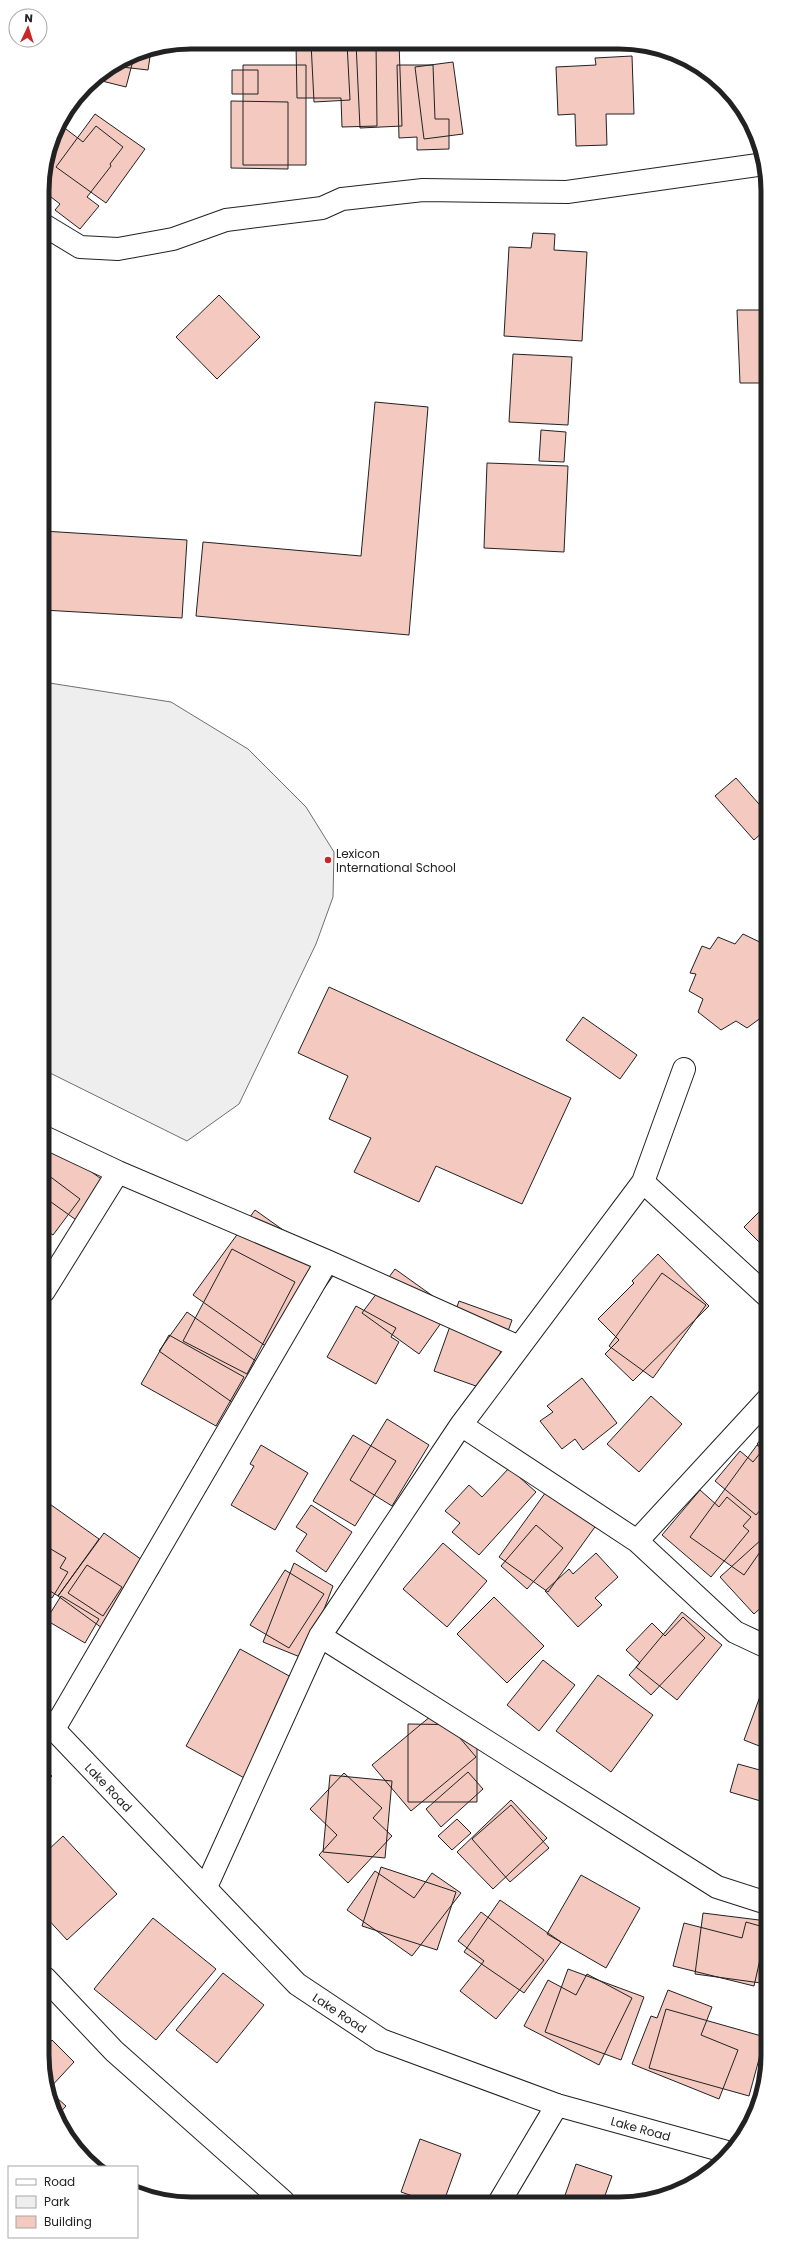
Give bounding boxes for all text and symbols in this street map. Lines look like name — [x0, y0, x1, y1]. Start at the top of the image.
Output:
north arrow — [8, 8, 48, 48]
text: N — [24, 10, 33, 26]
place label: Lexicon International School — [336, 845, 456, 876]
marker: Lexicon International School — [323, 855, 333, 865]
street label: Lake Road — [82, 1759, 136, 1815]
street label: Lake Road — [310, 1989, 370, 2037]
street label: Lake Road — [609, 2112, 673, 2145]
legend — [8, 2166, 138, 2238]
text: Road — [44, 2173, 75, 2190]
text: Park — [44, 2193, 71, 2210]
text: Building — [44, 2213, 92, 2230]

